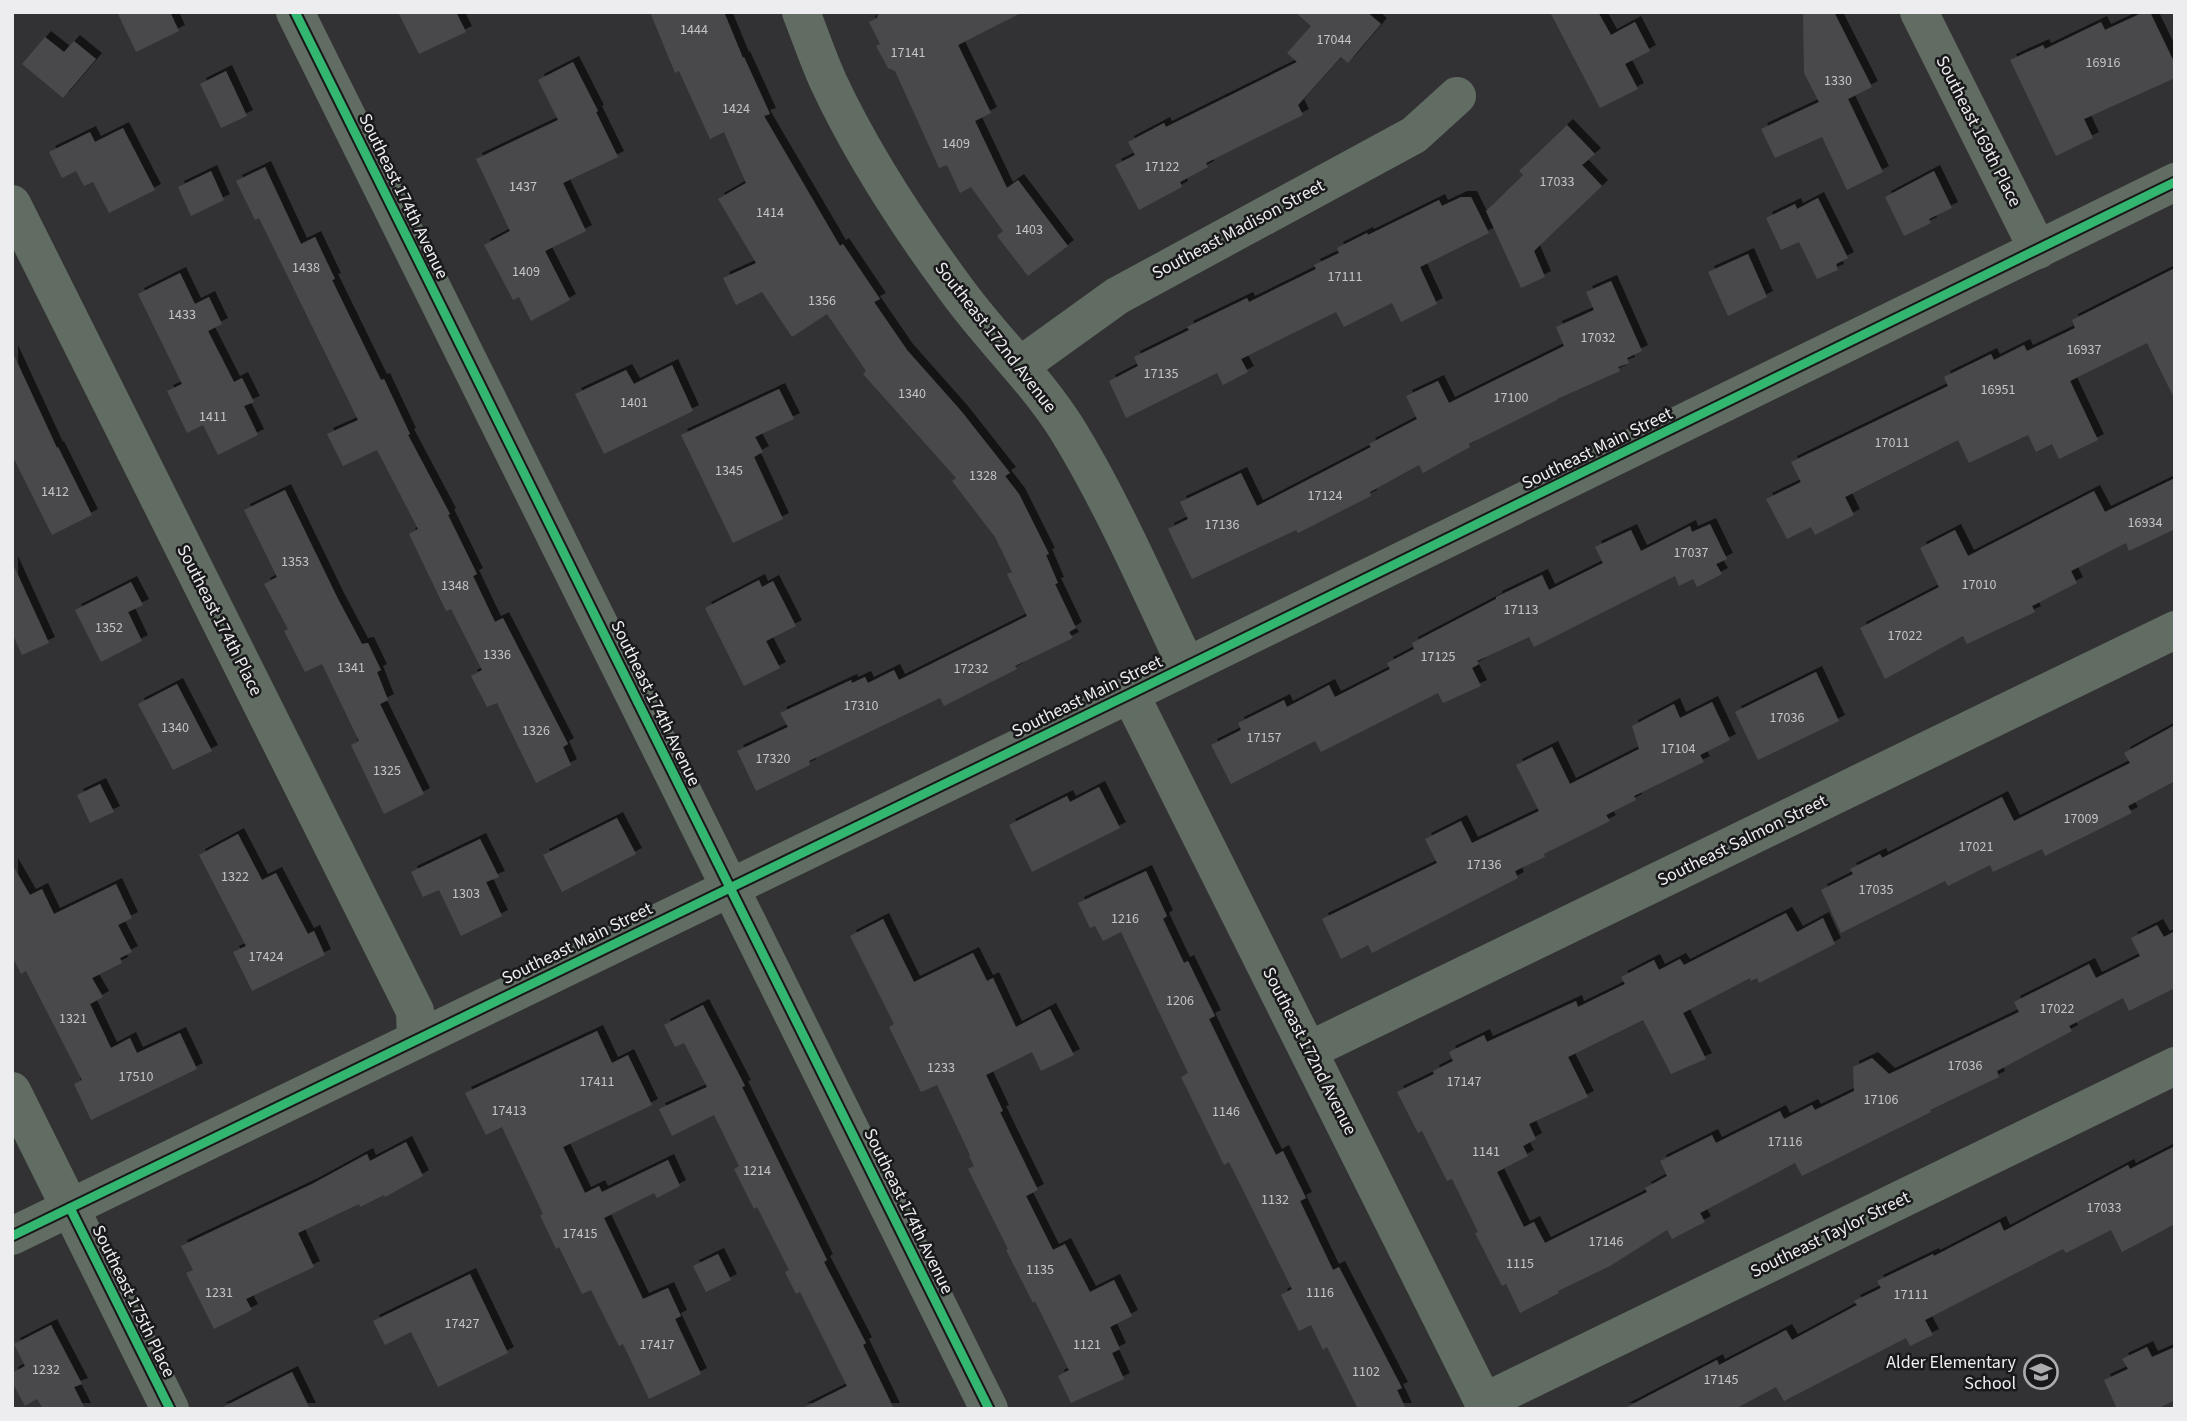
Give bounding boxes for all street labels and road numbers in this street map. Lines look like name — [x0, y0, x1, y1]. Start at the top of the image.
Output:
street label: Southeast 169th Place — [1930, 51, 2028, 211]
street label: Southeast 174th Avenue — [353, 109, 455, 283]
street label: Southeast Madison Street — [1148, 173, 1329, 286]
street label: Southeast 172nd Avenue — [929, 257, 1063, 418]
street label: Southeast Main Street — [1518, 401, 1677, 496]
street label: Southeast 174th Place — [171, 540, 269, 700]
street label: Southeast 174th Avenue — [605, 616, 707, 790]
street label: Southeast Main Street — [1008, 649, 1167, 744]
street label: Southeast Salmon Street — [1653, 788, 1831, 892]
street label: Southeast Main Street — [498, 896, 657, 991]
street label: Southeast 172nd Avenue — [1256, 963, 1363, 1140]
street label: Southeast 174th Avenue — [858, 1124, 960, 1298]
street label: Southeast Taylor Street — [1746, 1185, 1914, 1284]
street label: Southeast 175th Place — [86, 1221, 181, 1382]

